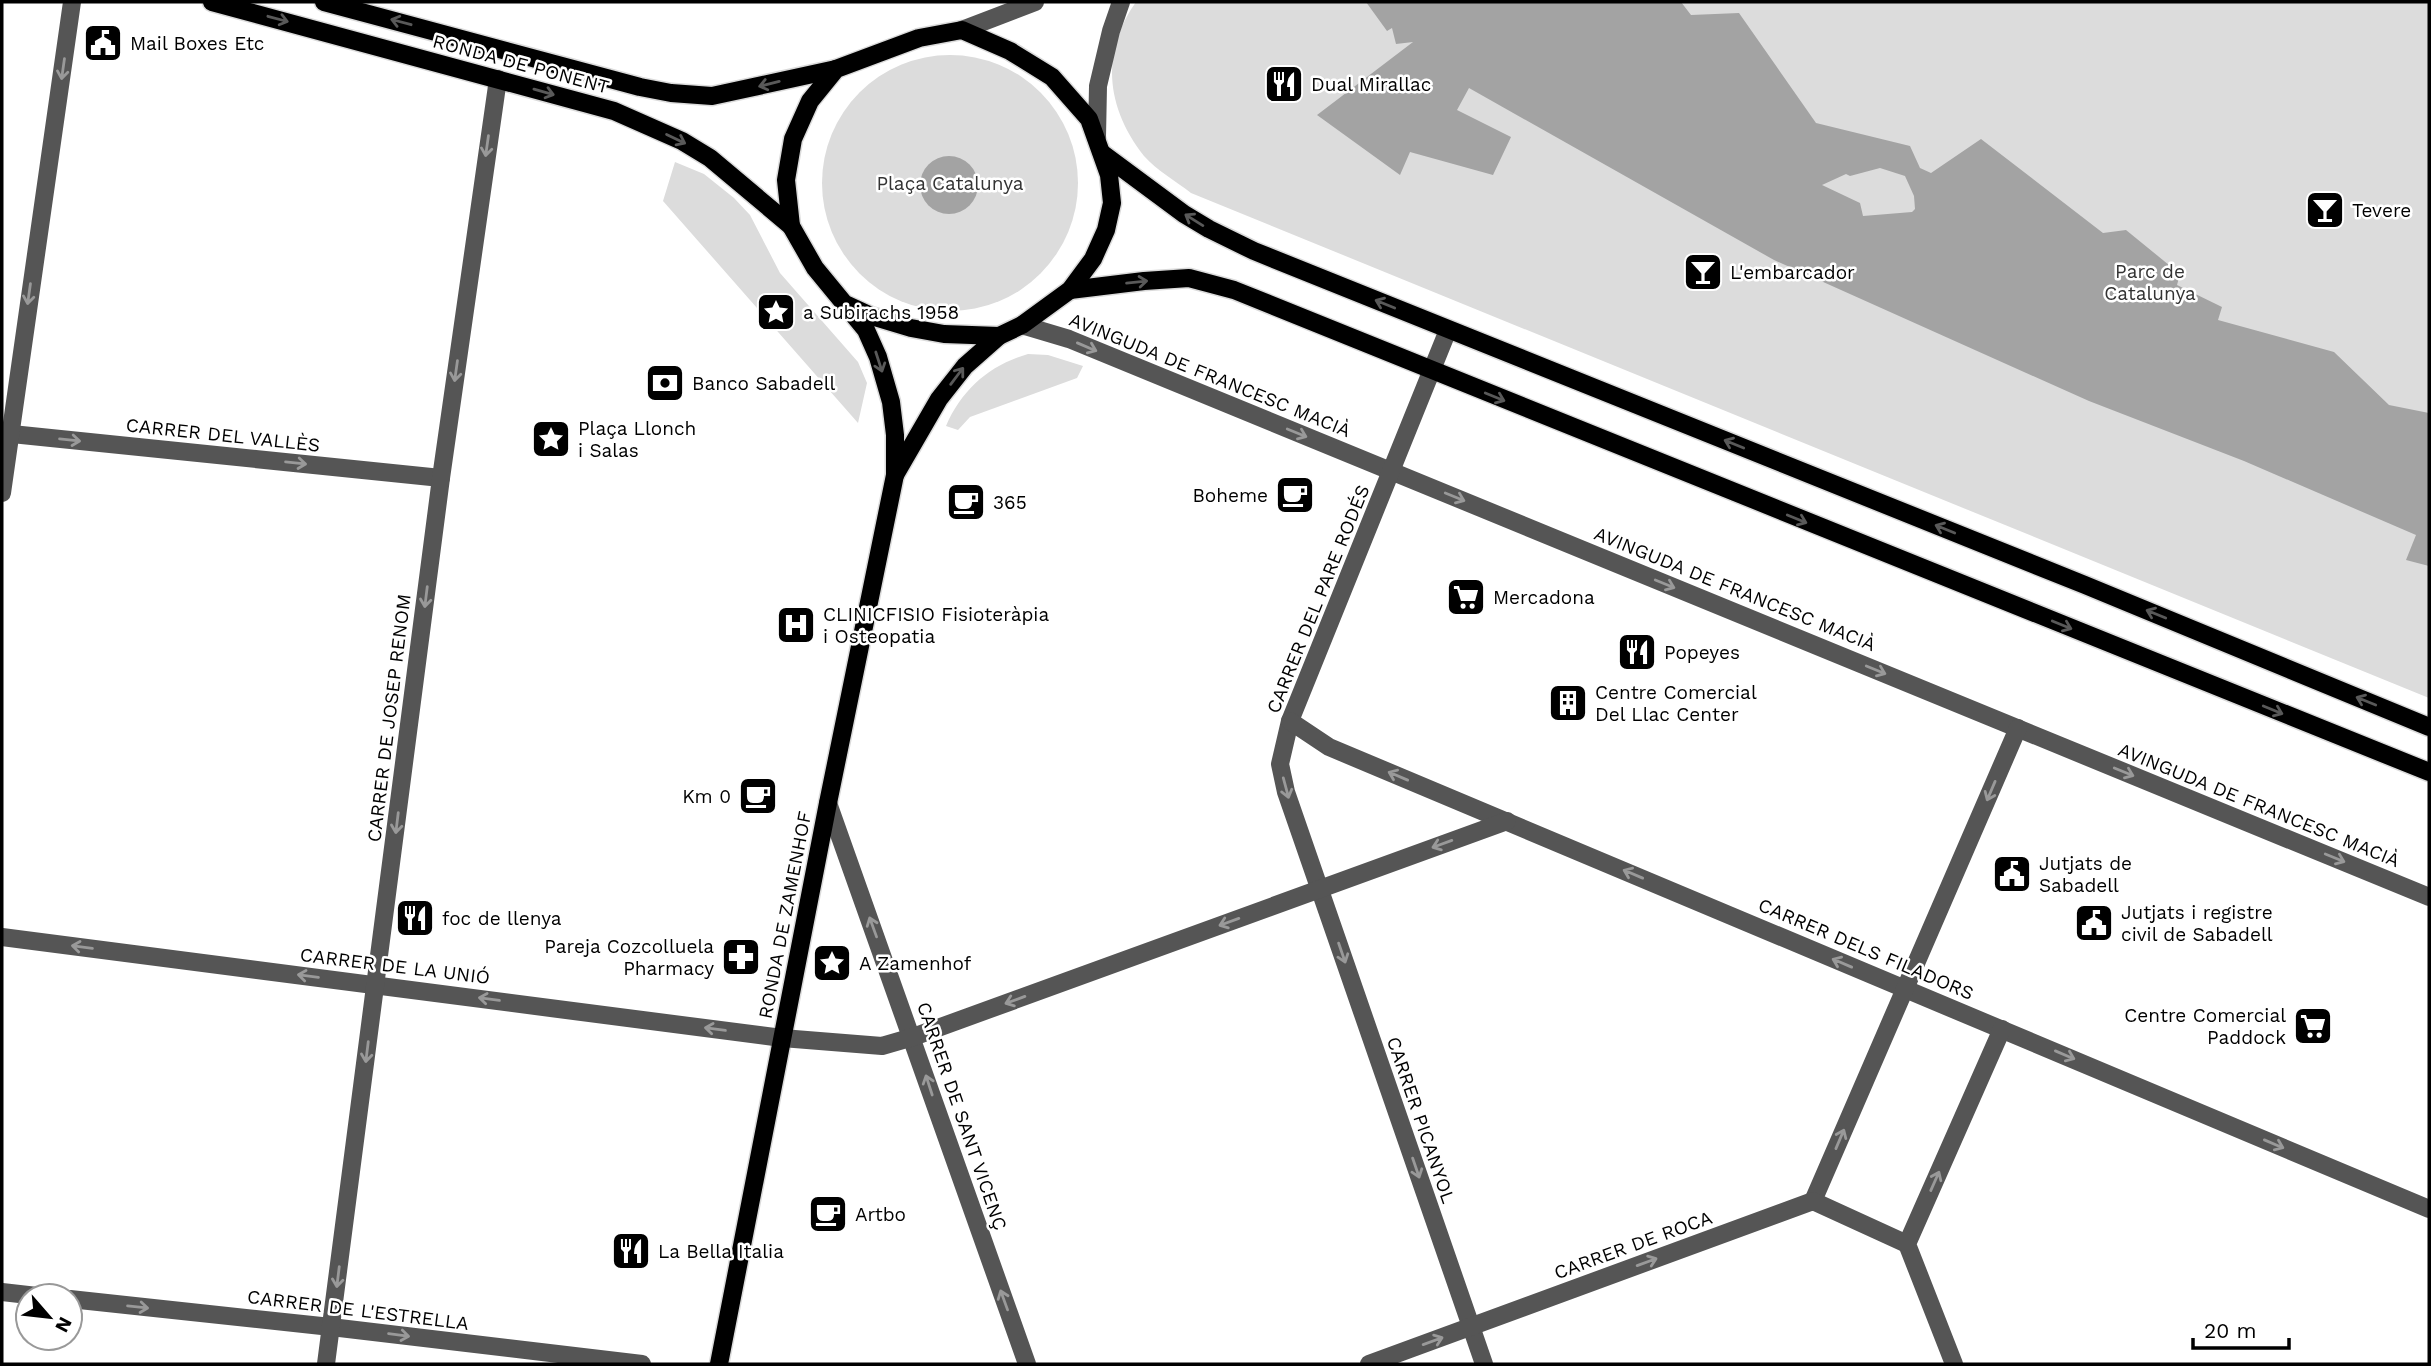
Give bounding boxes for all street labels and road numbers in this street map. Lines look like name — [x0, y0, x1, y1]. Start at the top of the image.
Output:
street label: RONDA DE PONENT — [430, 29, 612, 99]
street label: AVINGUDA DE FRANCESC MACIÀ — [1066, 308, 1354, 442]
street label: CARRER DEL VALLÈS — [125, 413, 321, 457]
street label: CARRER DEL PARE RODÉS — [1262, 481, 1374, 717]
street label: AVINGUDA DE FRANCESC MACIÀ — [1591, 522, 1879, 656]
street label: CARRER DE JOSEP RENOM — [362, 593, 416, 843]
street label: AVINGUDA DE FRANCESC MACIÀ — [2115, 738, 2403, 872]
street label: RONDA DE ZAMENHOF — [754, 809, 816, 1021]
street label: CARRER DELS FILADORS — [1755, 893, 1977, 1005]
street label: CARRER DE LA UNIÓ — [299, 943, 491, 989]
street label: CARRER DE SANT VICENÇ — [912, 999, 1012, 1233]
street label: CARRER PICANYOL — [1382, 1034, 1460, 1206]
street label: CARRER DE ROCA — [1551, 1206, 1716, 1284]
street label: CARRER DE L'ESTRELLA — [246, 1285, 471, 1335]

